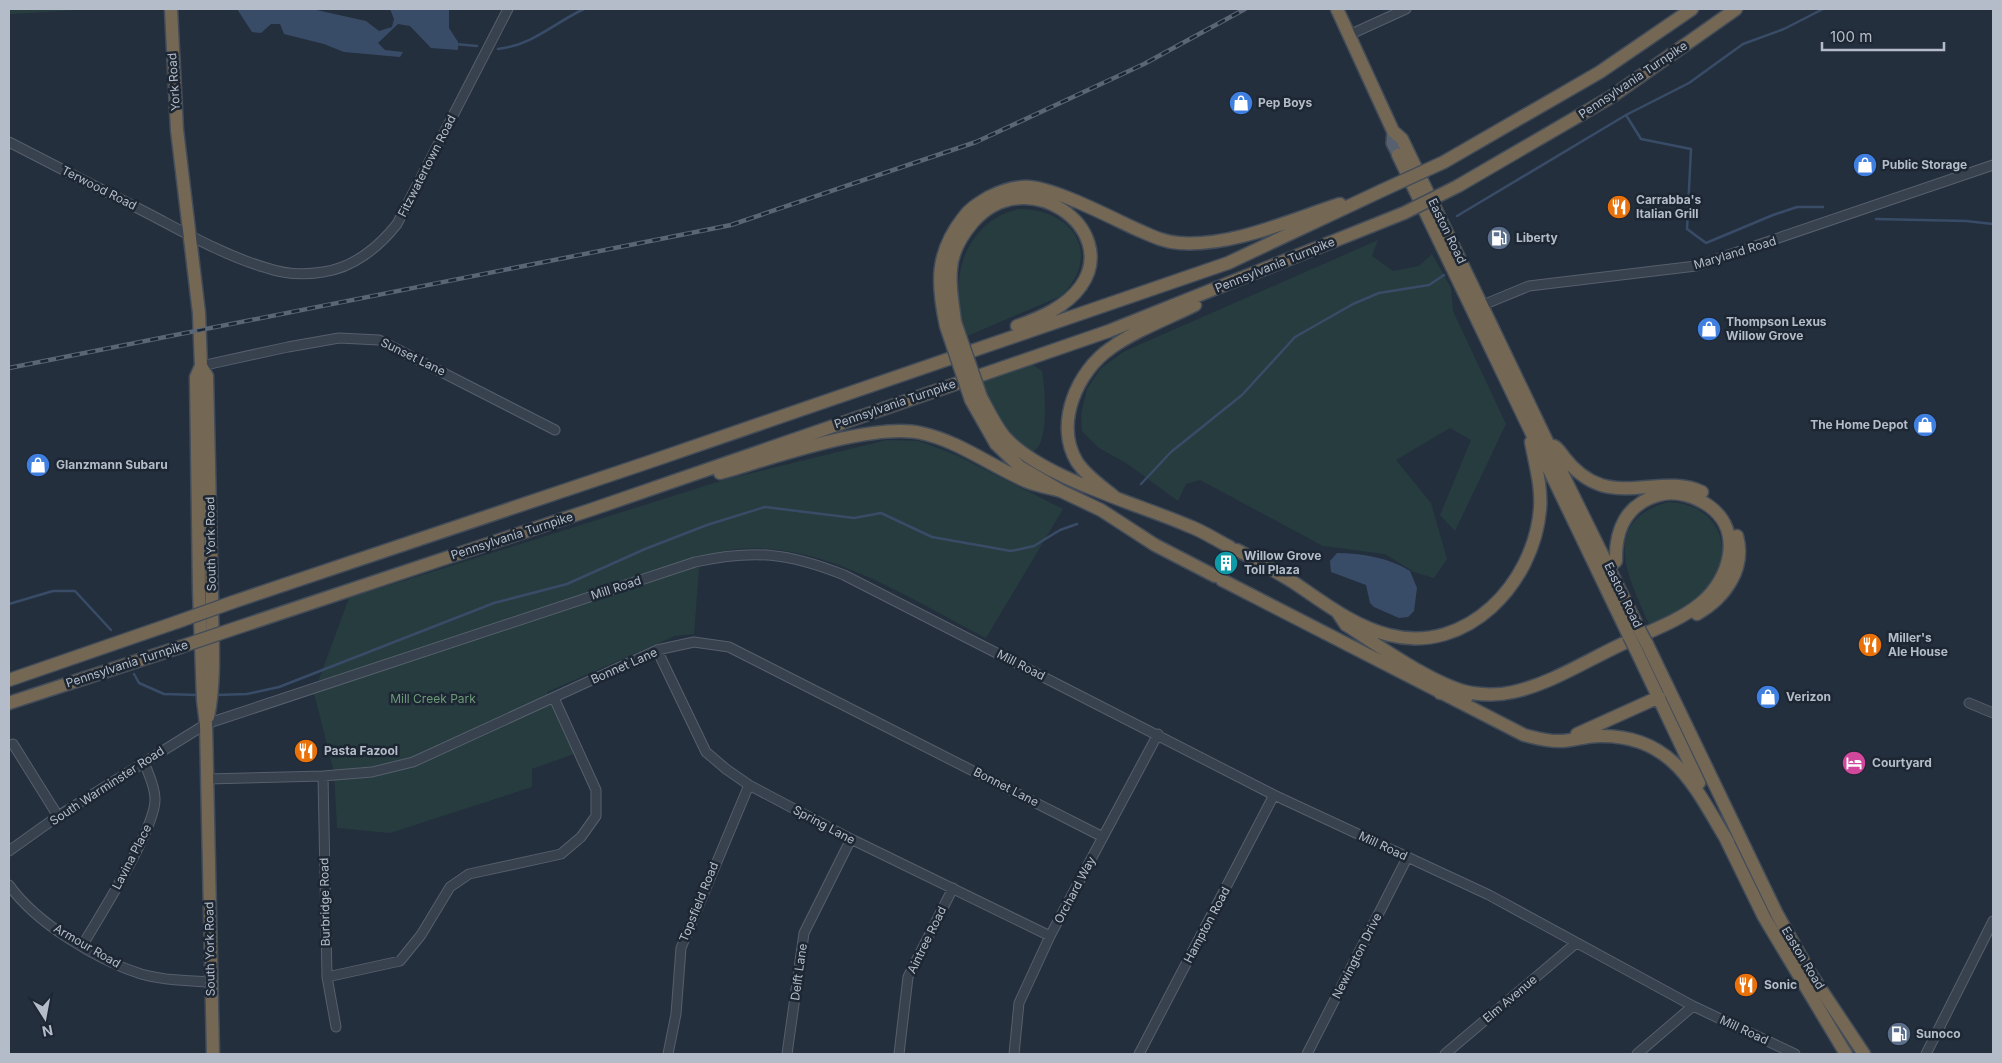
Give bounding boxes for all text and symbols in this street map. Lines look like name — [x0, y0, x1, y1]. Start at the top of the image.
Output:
scale bar — [1822, 20, 1944, 52]
text: 100 m — [1830, 27, 1872, 46]
street label: Pennsylvania Turnpike — [1576, 38, 1690, 122]
street label: York Road — [164, 53, 183, 112]
shop icon: Pep Boys — [1228, 90, 1254, 116]
place label: Pep Boys — [1258, 95, 1313, 110]
street label: Fitzwatertown Road — [394, 112, 459, 219]
shop icon: Public Storage — [1852, 152, 1878, 178]
place label: Public Storage — [1882, 157, 1967, 172]
street label: Terwood Road — [59, 162, 139, 213]
place label: Carrabba's Italian Grill — [1636, 192, 1701, 221]
restaurant icon: Carrabba's Italian Grill — [1606, 194, 1632, 220]
street label: Easton Road — [1425, 196, 1470, 266]
fuel station icon: Liberty — [1486, 225, 1512, 251]
place label: Liberty — [1516, 230, 1559, 245]
street label: Maryland Road — [1692, 233, 1778, 272]
street label: Pennsylvania Turnpike — [1213, 234, 1337, 295]
place label: Thompson Lexus Willow Grove — [1726, 314, 1827, 343]
shop icon: Thompson Lexus Willow Grove — [1696, 316, 1722, 342]
street label: Sunset Lane — [378, 334, 448, 379]
street label: Pennsylvania Turnpike — [832, 376, 958, 431]
shop icon: The Home Depot — [1912, 412, 1938, 438]
place label: The Home Depot — [1810, 417, 1909, 432]
shop icon: Glanzmann Subaru — [25, 452, 51, 478]
place label: Glanzmann Subaru — [56, 457, 168, 472]
street label: South York Road — [202, 497, 219, 591]
street label: Pennsylvania Turnpike — [449, 509, 575, 562]
place label: Willow Grove Toll Plaza — [1244, 548, 1321, 577]
building icon: Willow Grove Toll Plaza — [1213, 550, 1239, 576]
street label: Easton Road — [1601, 560, 1646, 630]
street label: Mill Road — [589, 572, 643, 603]
place label: Miller's Ale House — [1888, 630, 1948, 659]
restaurant icon: Miller's Ale House — [1857, 632, 1883, 658]
street label: Pennsylvania Turnpike — [64, 637, 190, 690]
street label: Bonnet Lane — [588, 644, 659, 687]
street label: Mill Road — [995, 646, 1048, 683]
shop icon: Verizon — [1755, 684, 1781, 710]
place label: Verizon — [1786, 689, 1831, 704]
park label: Mill Creek Park — [390, 691, 476, 706]
restaurant icon: Pasta Fazool — [293, 738, 319, 764]
street label: South Warminster Road — [47, 743, 167, 828]
place label: Pasta Fazool — [324, 743, 398, 758]
hotel icon: Courtyard — [1841, 750, 1867, 776]
place label: Courtyard — [1872, 755, 1932, 770]
street label: Bonnet Lane — [971, 764, 1041, 809]
street label: Spring Lane — [791, 802, 858, 847]
street label: Lavina Place — [109, 822, 154, 892]
street label: Mill Road — [1357, 828, 1410, 863]
street label: Orchard Way — [1051, 853, 1099, 926]
street label: Burbridge Road — [316, 858, 333, 946]
street label: Topsfield Road — [676, 860, 721, 944]
street label: Hampton Road — [1180, 884, 1233, 965]
street label: South York Road — [201, 902, 218, 996]
street label: Aintree Road — [904, 904, 949, 976]
street label: Newington Drive — [1328, 910, 1385, 1001]
street label: Armour Road — [51, 920, 123, 971]
street label: Easton Road — [1779, 924, 1828, 992]
street label: Delft Lane — [787, 942, 810, 1001]
street label: Elm Avenue — [1480, 972, 1540, 1026]
restaurant icon: Sonic — [1733, 972, 1759, 998]
place label: Sonic — [1764, 977, 1797, 992]
north arrow — [20, 993, 70, 1043]
street label: Mill Road — [1718, 1012, 1771, 1047]
fuel station icon: Sunoco — [1886, 1021, 1912, 1047]
text: N — [41, 1022, 54, 1041]
place label: Sunoco — [1916, 1026, 1961, 1041]

